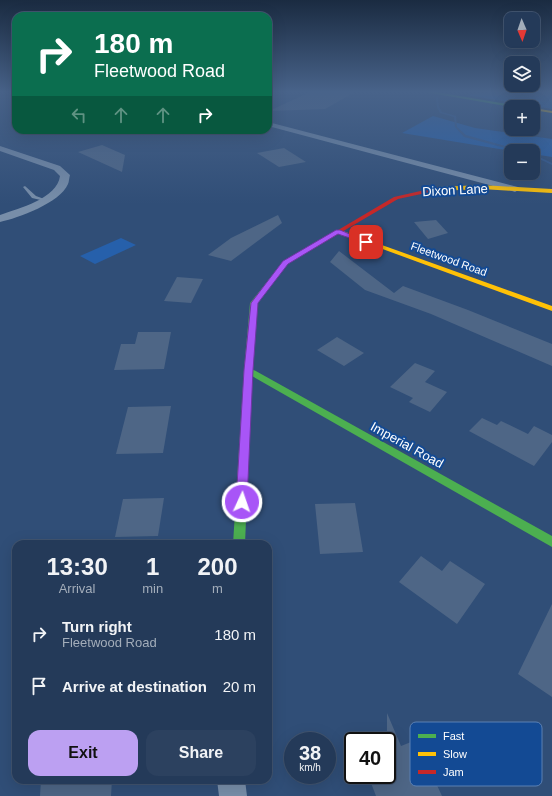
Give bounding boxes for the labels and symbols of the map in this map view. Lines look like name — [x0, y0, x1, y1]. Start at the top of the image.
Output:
north arrow — [504, 12, 540, 48]
street label: Dixon Lane — [422, 181, 488, 199]
pin — [349, 225, 383, 259]
street label: Fleetwood Road — [409, 240, 489, 278]
street label: Imperial Road — [368, 419, 446, 471]
position arrow — [221, 481, 263, 523]
legend — [410, 722, 542, 786]
text: Fast — [443, 730, 464, 742]
speed limit sign: 40 — [344, 732, 396, 784]
text: Slow — [443, 748, 467, 760]
text: Jam — [443, 766, 464, 778]

